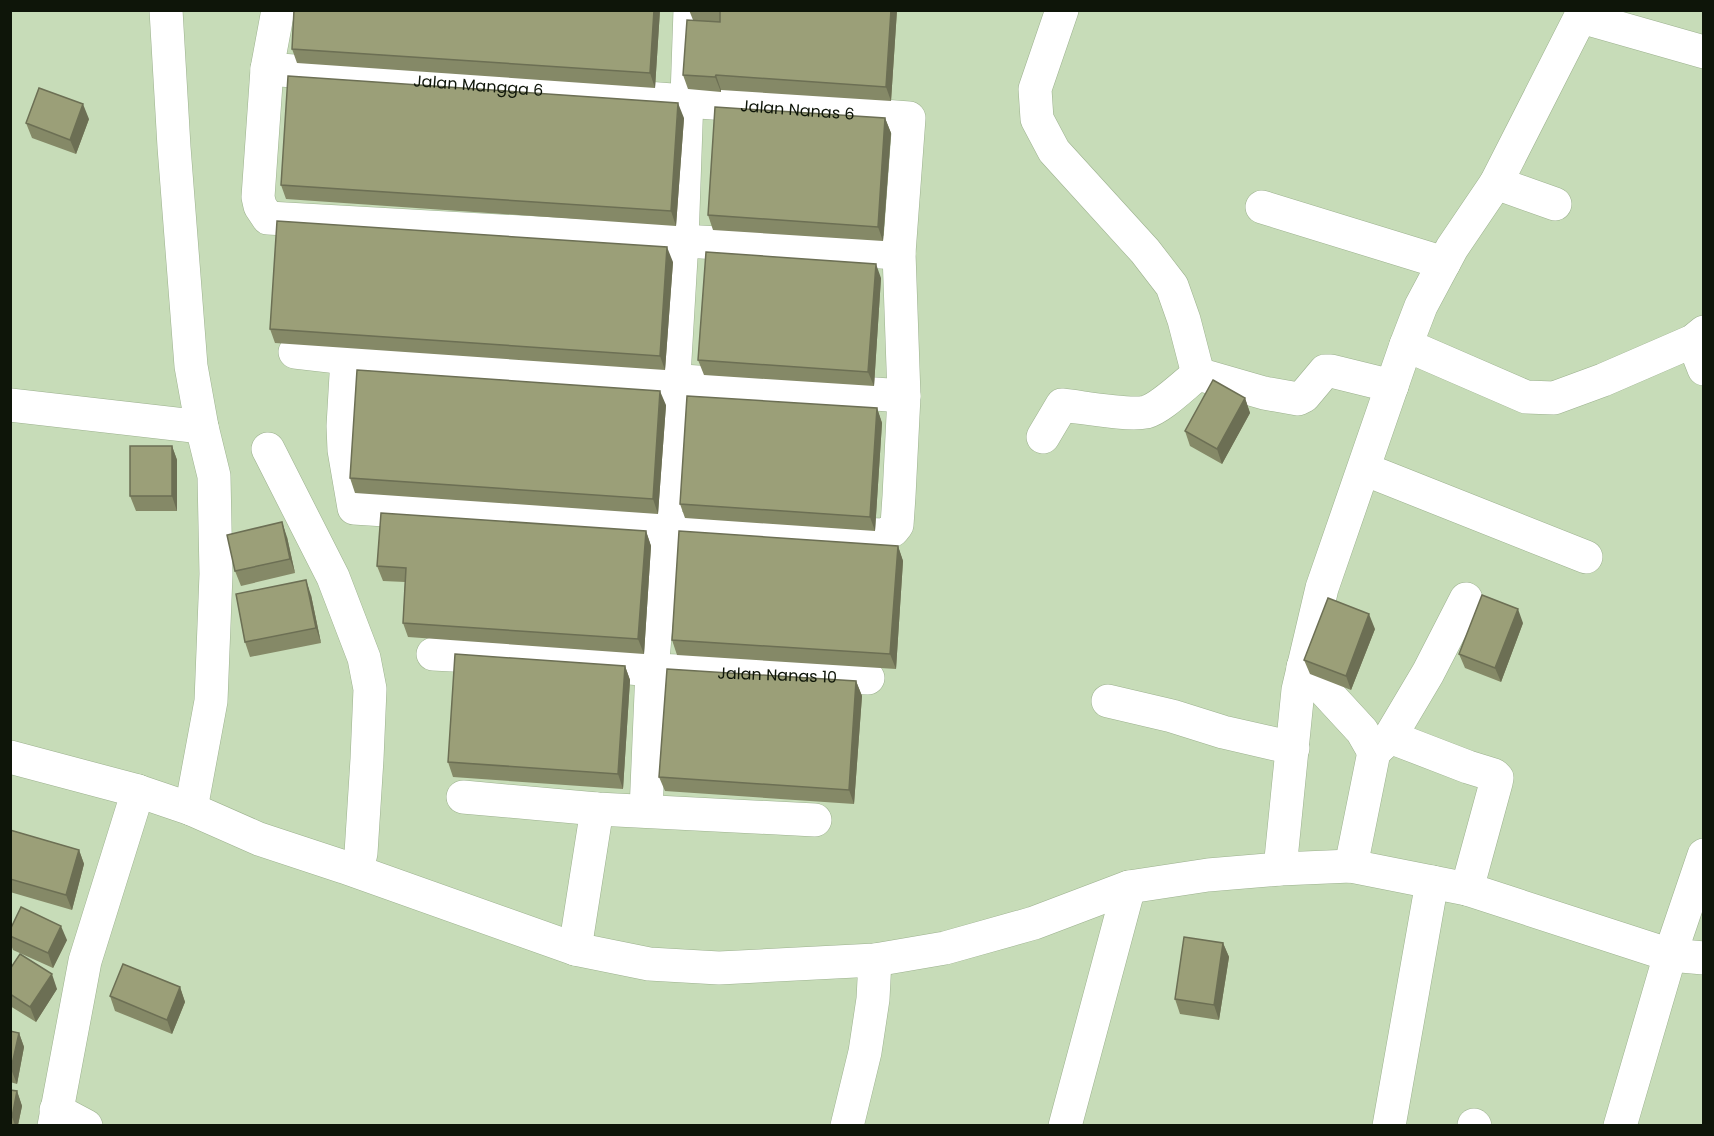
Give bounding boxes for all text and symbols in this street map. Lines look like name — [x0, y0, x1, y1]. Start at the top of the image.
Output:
street label: Jalan Mangga 6 — [412, 69, 544, 102]
street label: Jalan Nanas 6 — [739, 94, 855, 126]
street label: Jalan Nanas 10 — [717, 661, 837, 689]

